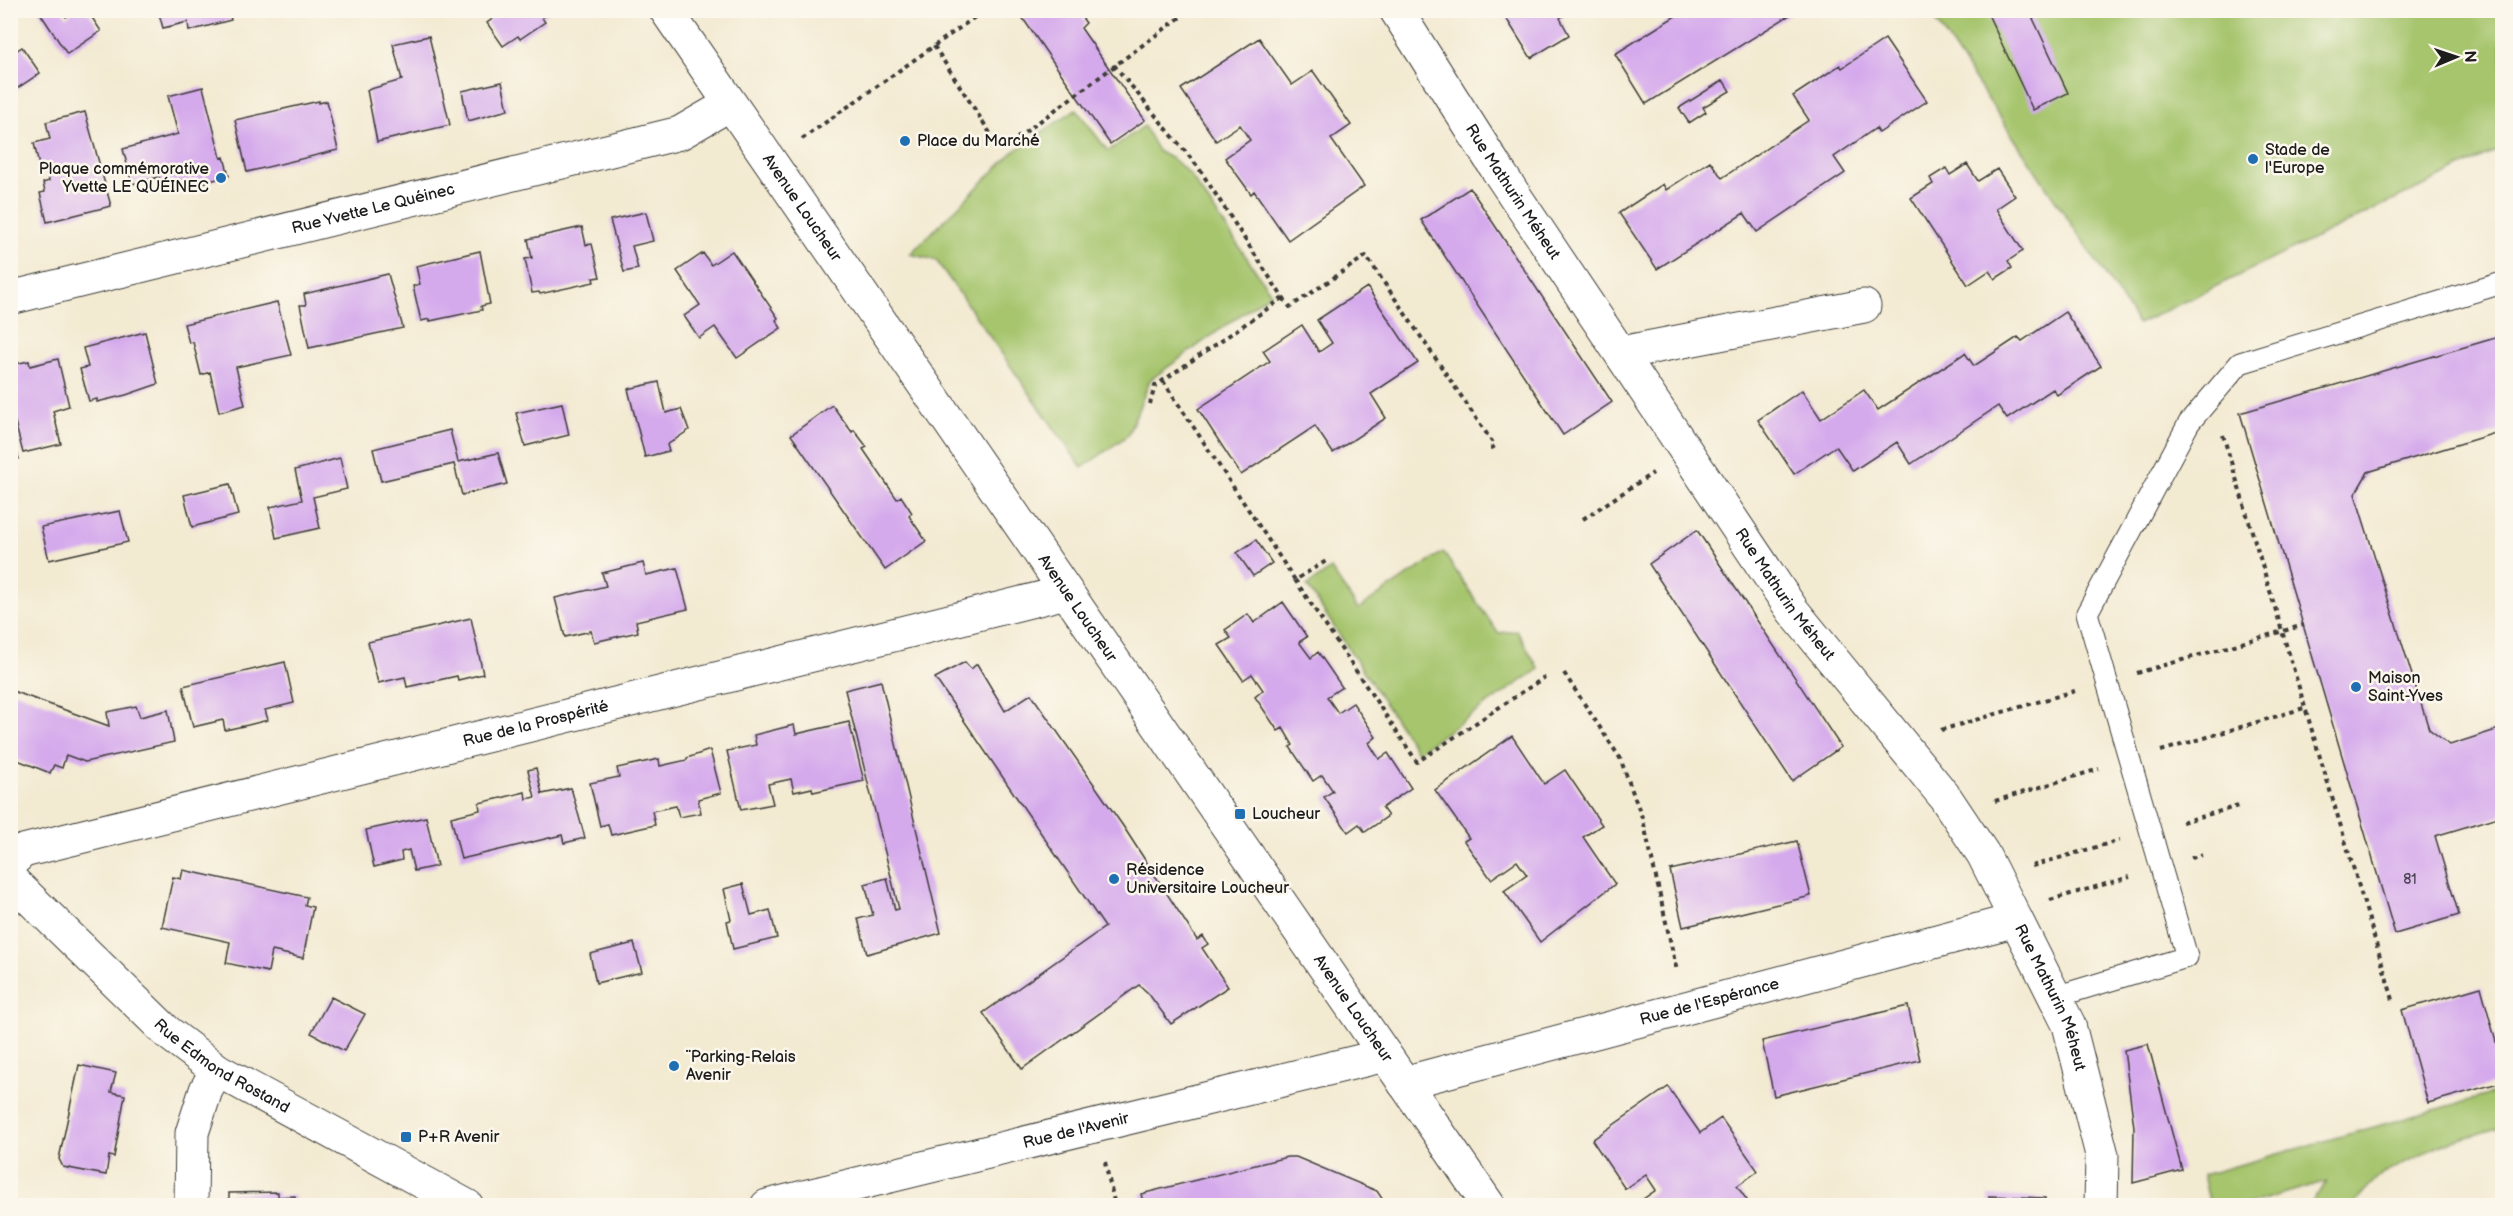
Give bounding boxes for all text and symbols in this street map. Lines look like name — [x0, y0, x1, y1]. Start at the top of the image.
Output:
north arrow — [2426, 27, 2486, 87]
text: N — [2460, 50, 2479, 63]
street label: Rue Mathurin Méheut — [1461, 121, 1564, 263]
place label: Place du Marché — [917, 132, 1040, 151]
marker: Place du Marché — [898, 134, 912, 148]
place label: Stade de l'Europe — [2265, 141, 2330, 178]
street label: Avenue Loucheur — [758, 150, 846, 265]
marker: Stade de l'Europe — [2246, 152, 2260, 166]
place label: Plaque commémorative Yvette LE QUÉINEC — [39, 160, 210, 197]
marker: Plaque commémorative Yvette LE QUÉINEC — [214, 171, 228, 185]
street label: Rue Yvette Le Quéinec — [290, 179, 457, 238]
street label: Rue Mathurin Méheut — [1731, 525, 1839, 664]
street label: Avenue Loucheur — [1034, 551, 1121, 666]
place label: Maison Saint-Yves — [2368, 669, 2443, 706]
marker: Maison Saint-Yves — [2349, 680, 2363, 694]
street label: Rue de la Prospérité — [461, 696, 611, 751]
place label: Loucheur — [1252, 805, 1320, 824]
marker: Loucheur — [1233, 807, 1247, 821]
place label: Résidence Universitaire Loucheur — [1126, 861, 1289, 898]
house number: 81 — [2403, 871, 2417, 888]
marker: Résidence Universitaire Loucheur — [1107, 872, 1121, 886]
street label: Rue Mathurin Méheut — [2010, 921, 2090, 1073]
street label: Avenue Loucheur — [1309, 951, 1397, 1066]
street label: Rue de l'Espérance — [1638, 974, 1782, 1029]
street label: Rue Edmond Rostand — [150, 1015, 293, 1117]
place label: ¨Parking-Relais Avenir — [685, 1048, 796, 1085]
marker: ¨Parking-Relais Avenir — [667, 1059, 681, 1073]
street label: Rue de l'Avenir — [1021, 1108, 1131, 1153]
place label: P+R Avenir — [418, 1128, 500, 1147]
marker: P+R Avenir — [399, 1130, 413, 1144]

